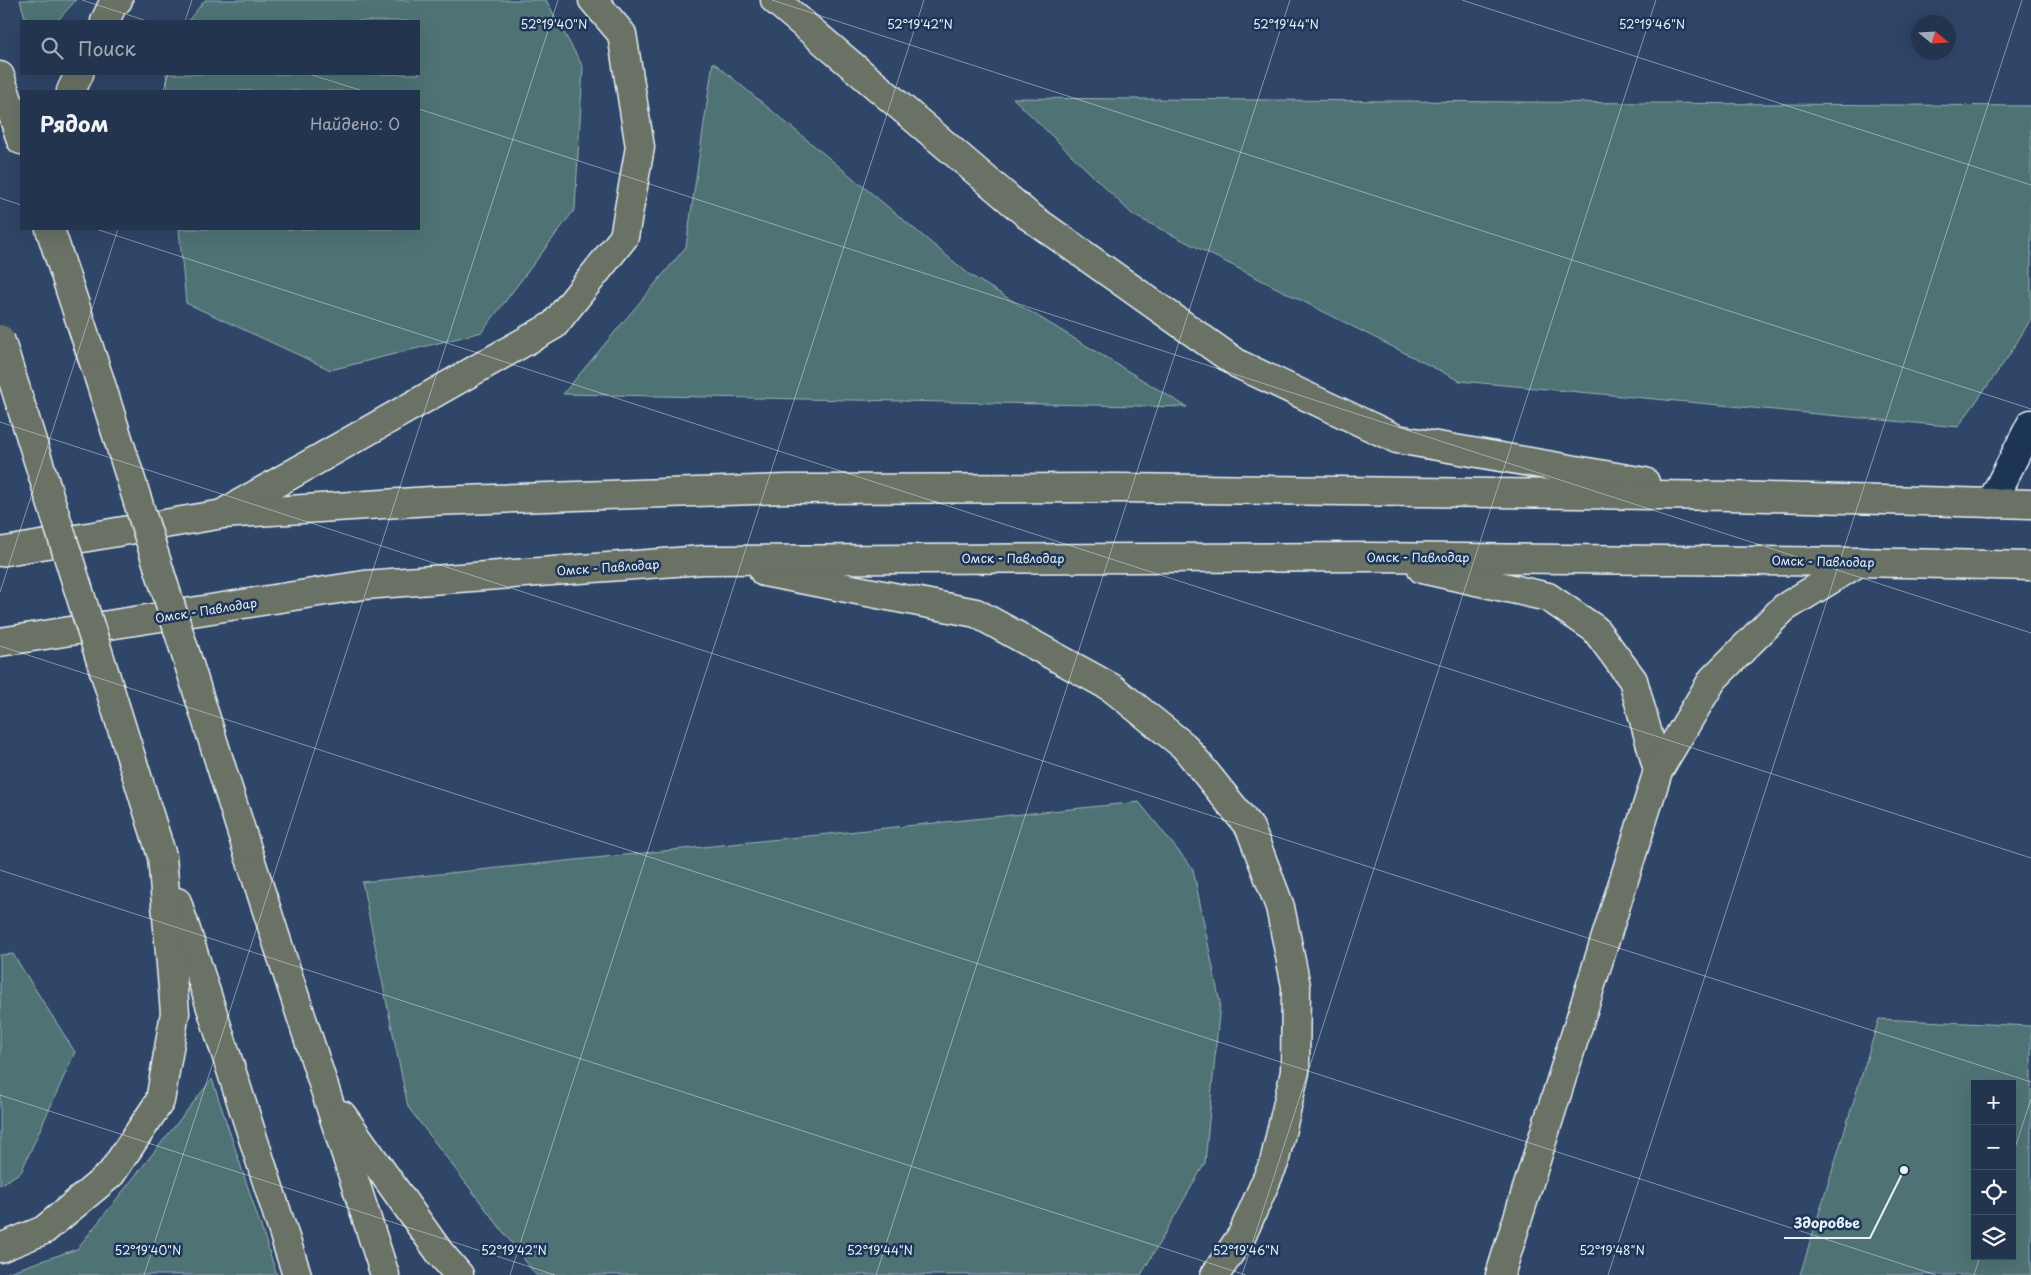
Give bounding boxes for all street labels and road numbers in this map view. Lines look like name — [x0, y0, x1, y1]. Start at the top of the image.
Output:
street label: Омск - Павлодар — [1367, 548, 1469, 566]
street label: Омск - Павлодар — [962, 549, 1064, 567]
street label: Омск - Павлодар — [1771, 551, 1875, 571]
street label: Омск - Павлодар — [556, 554, 660, 580]
street label: Омск - Павлодар — [154, 593, 258, 627]

